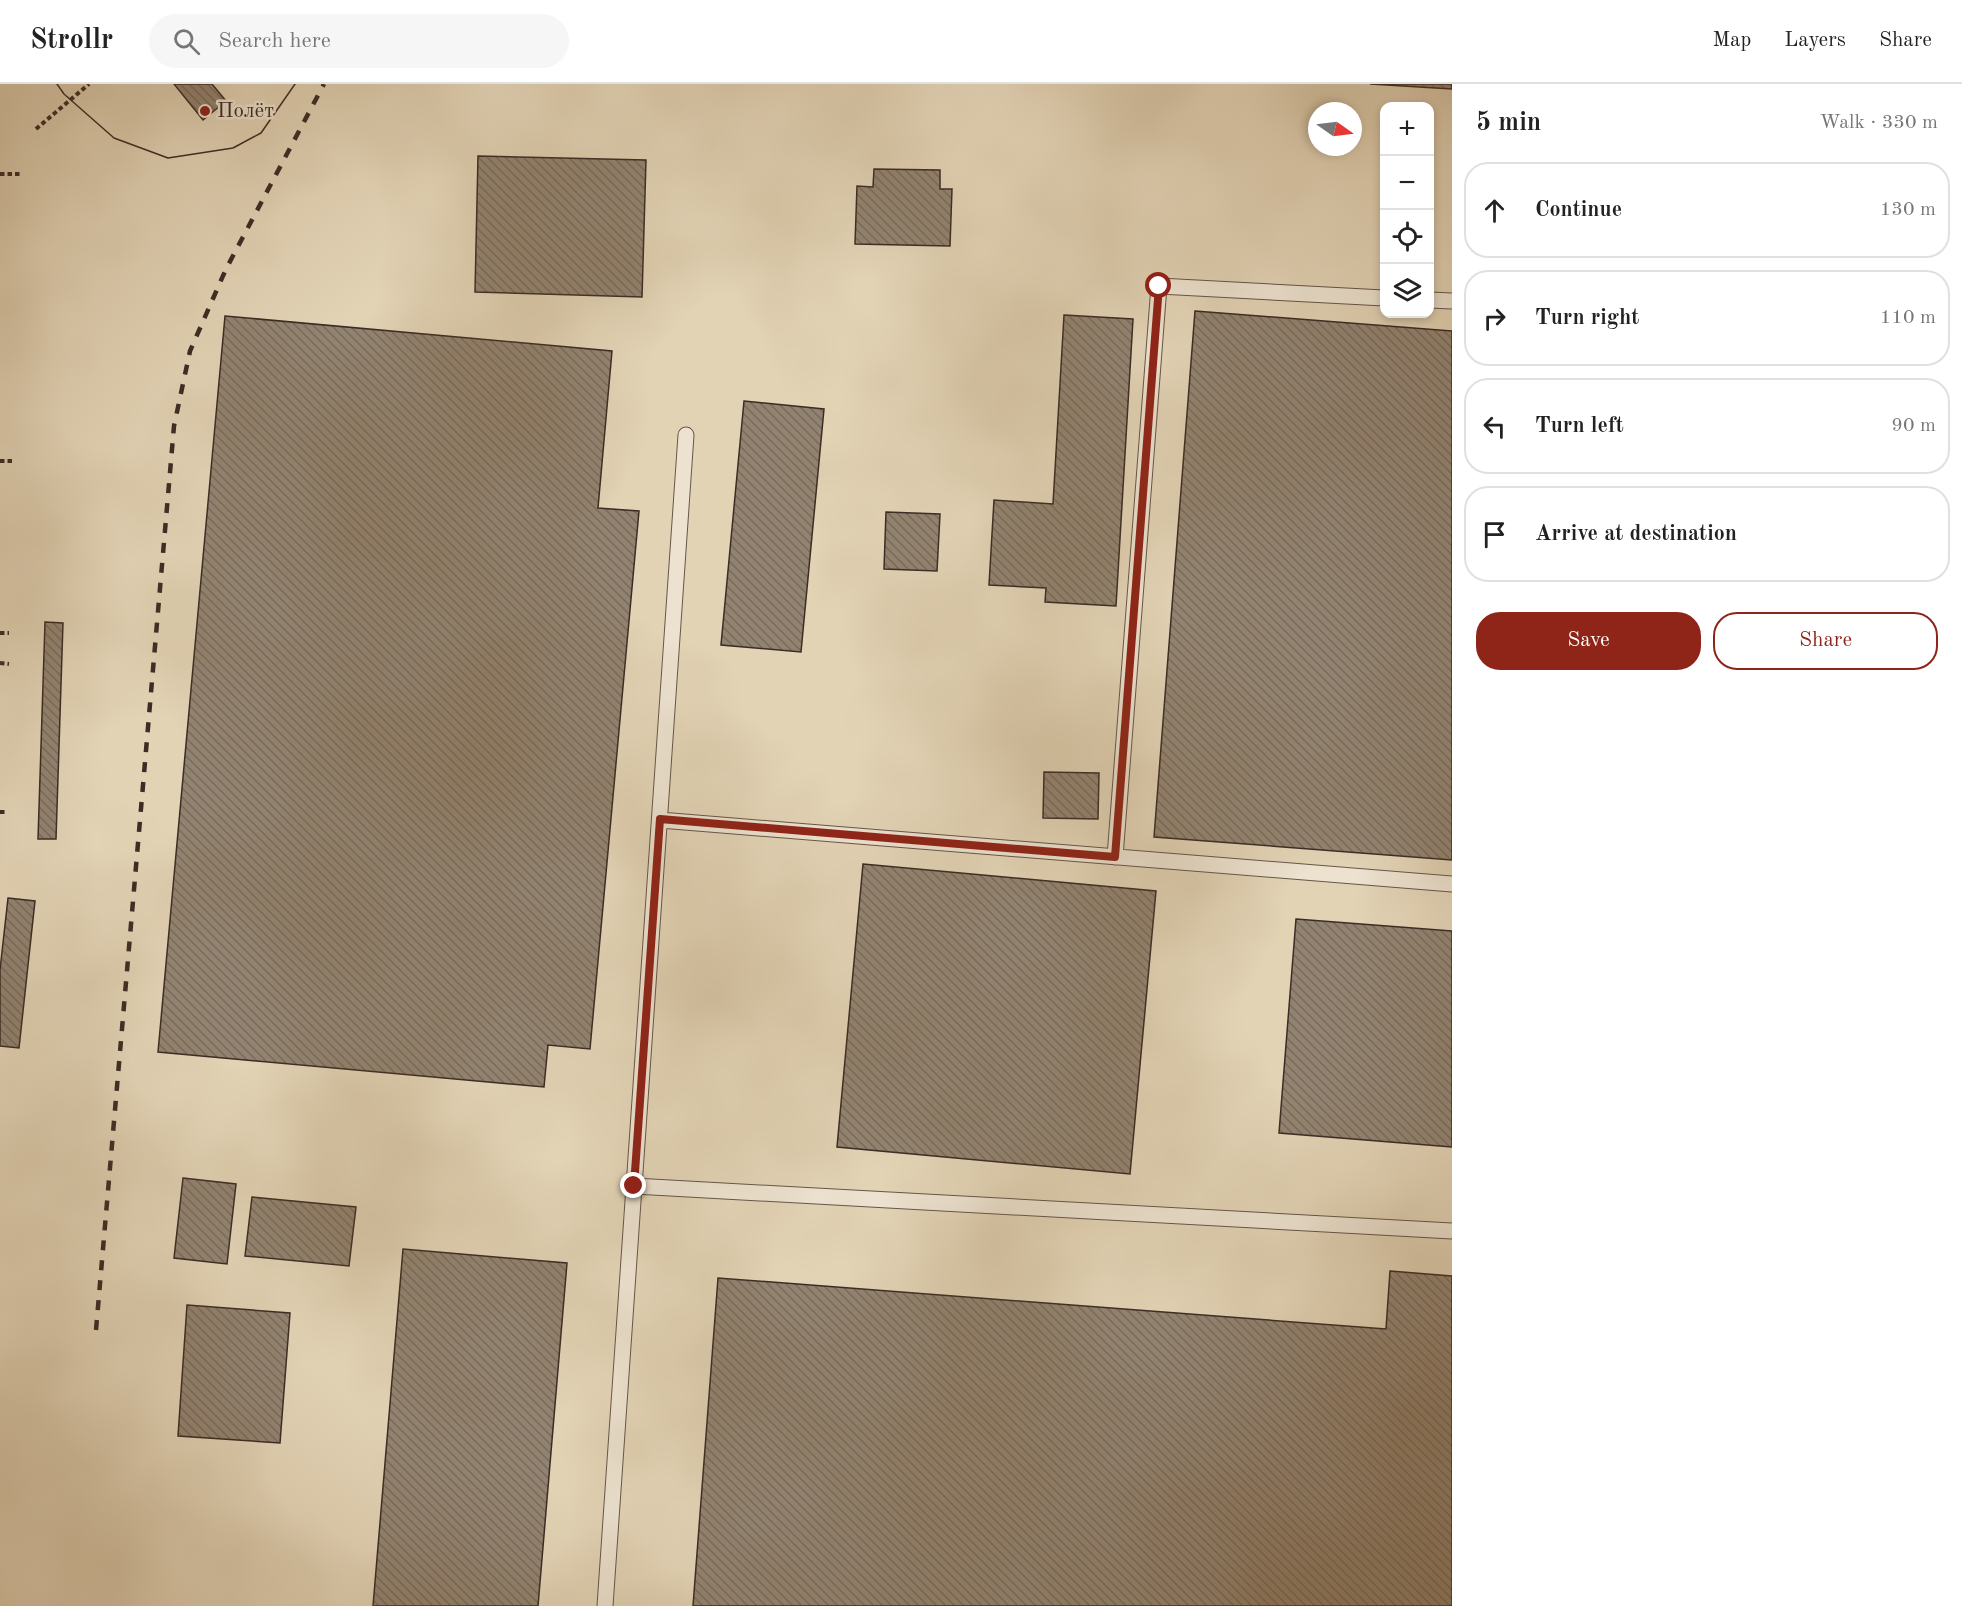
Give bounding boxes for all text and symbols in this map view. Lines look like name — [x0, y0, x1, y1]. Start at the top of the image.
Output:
search box — [149, 14, 569, 68]
icon: search — [170, 25, 203, 58]
text: Strollr — [30, 27, 113, 55]
text: Search here — [218, 30, 331, 52]
text: Map — [1712, 30, 1751, 51]
text: Layers — [1784, 30, 1846, 51]
text: Share — [1879, 30, 1932, 51]
place label: Полёт — [217, 101, 274, 122]
north arrow — [1308, 102, 1362, 156]
map controls — [1380, 102, 1434, 318]
button: + — [1380, 102, 1434, 156]
marker: Полёт — [198, 104, 212, 118]
text: 5 min — [1476, 110, 1541, 136]
text: Walk · 330 m — [1819, 113, 1938, 133]
button: − — [1380, 156, 1434, 210]
icon: ahead — [1478, 194, 1511, 227]
text: Continue — [1535, 199, 1622, 221]
text: 130 m — [1880, 200, 1936, 220]
button: locate — [1380, 210, 1434, 264]
button: layers — [1380, 264, 1434, 318]
route start — [1145, 272, 1171, 298]
icon: right — [1478, 302, 1511, 335]
text: Turn right — [1535, 307, 1639, 329]
text: 110 m — [1880, 308, 1936, 328]
icon: left — [1478, 410, 1511, 443]
text: Turn left — [1535, 415, 1624, 437]
text: 90 m — [1891, 416, 1936, 436]
icon: arrive — [1478, 518, 1511, 551]
text: Arrive at destination — [1535, 523, 1737, 545]
button: Save — [1476, 612, 1701, 670]
button: Share — [1713, 612, 1938, 670]
route end — [620, 1172, 646, 1198]

